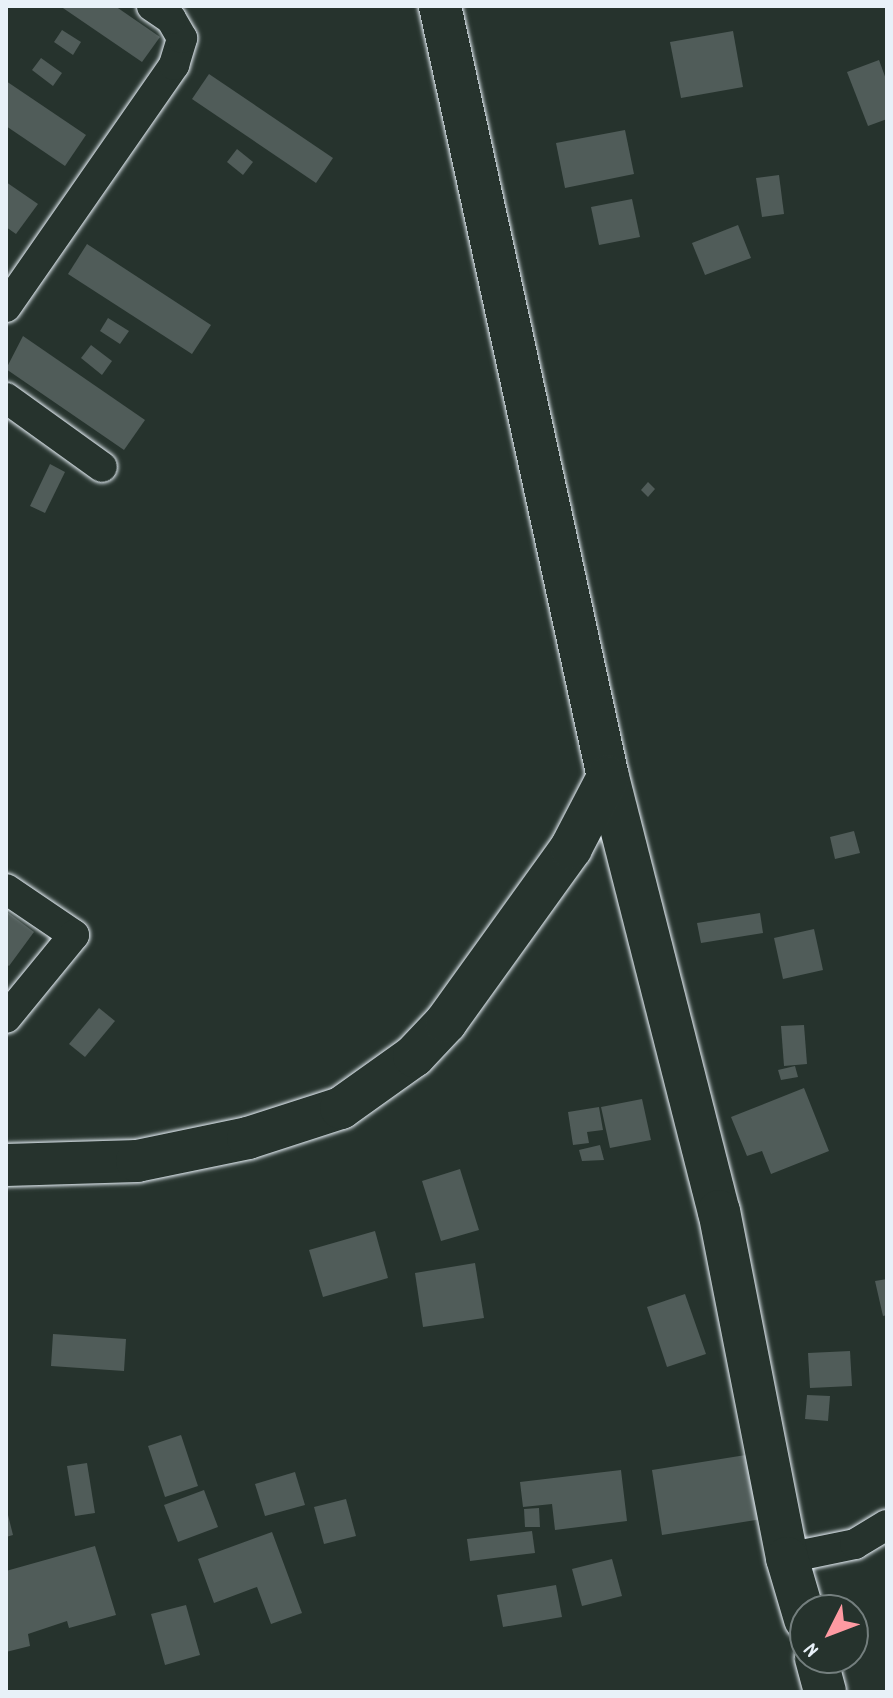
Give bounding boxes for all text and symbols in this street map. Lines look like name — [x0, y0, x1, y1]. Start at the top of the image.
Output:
north arrow — [789, 1594, 869, 1674]
text: N — [797, 1635, 827, 1663]

